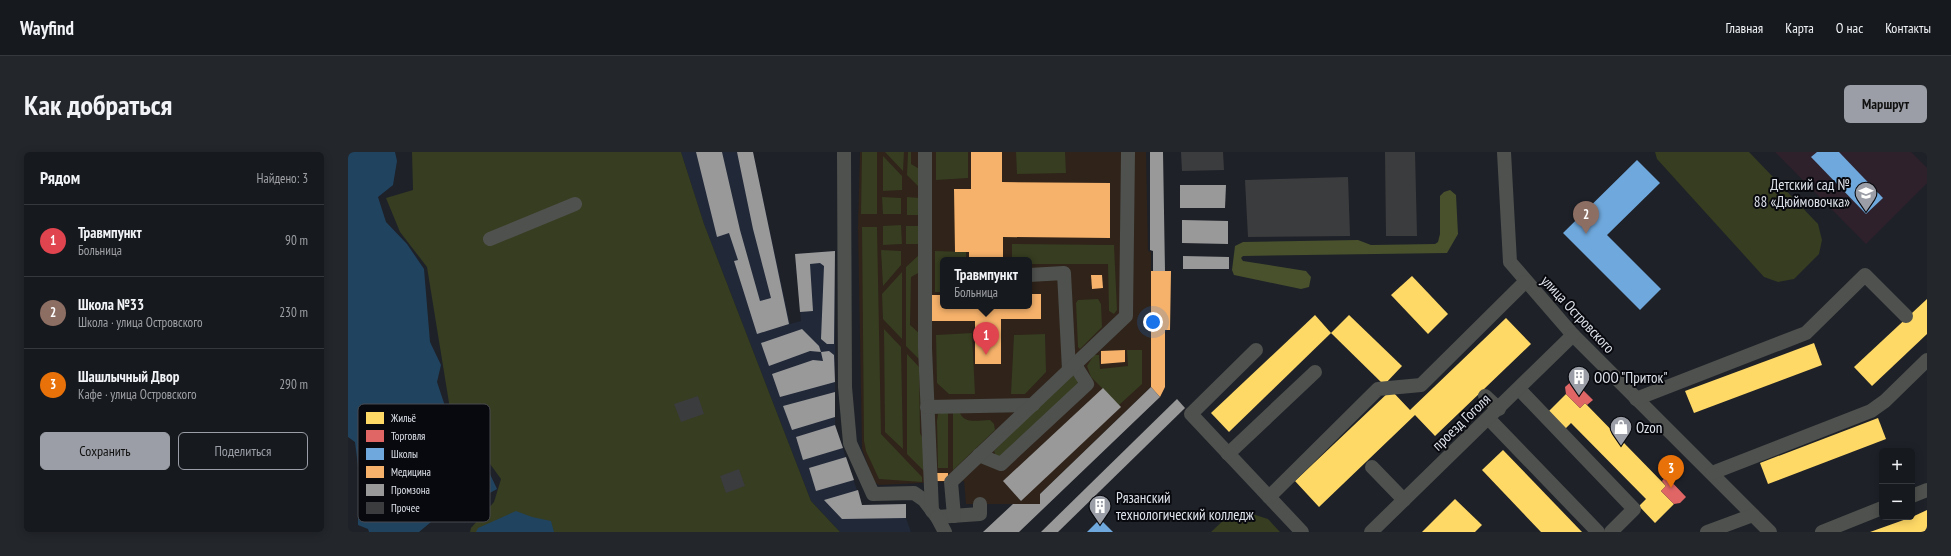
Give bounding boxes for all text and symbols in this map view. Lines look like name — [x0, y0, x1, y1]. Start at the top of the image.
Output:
text: Wayfind — [20, 16, 74, 40]
text: Главная — [1725, 19, 1763, 37]
text: Карта — [1785, 19, 1814, 37]
text: О нас — [1836, 19, 1863, 37]
text: Контакты — [1885, 19, 1931, 37]
button: Маршрут — [1844, 85, 1927, 123]
text: Как добраться — [24, 86, 172, 123]
text: Рядом — [40, 167, 80, 189]
text: Найдено: 3 — [257, 170, 308, 187]
place label: Детский сад № 88 «Дюймовочка» — [1754, 175, 1850, 211]
school or university icon: Детский сад № 88 «Дюймовочка» — [1853, 180, 1879, 213]
pin: 2 — [1573, 201, 1599, 234]
text: Травмпункт — [78, 223, 142, 242]
text: 1 — [50, 232, 56, 249]
text: 90 m — [285, 232, 308, 249]
text: Больница — [78, 242, 122, 259]
popup — [940, 257, 1032, 309]
text: Травмпункт — [954, 265, 1018, 284]
street label: улица Островского — [1537, 271, 1619, 357]
text: Больница — [954, 284, 998, 301]
text: Школа №33 — [78, 295, 144, 314]
text: 2 — [50, 304, 56, 321]
text: 230 m — [279, 304, 308, 321]
your location — [1143, 312, 1163, 332]
text: Школа · улица Островского — [78, 314, 203, 331]
pin: 1 — [973, 322, 999, 355]
building icon: ООО "Приток" — [1566, 364, 1592, 397]
text: Шашлычный Двор — [78, 367, 179, 386]
place label: ООО "Приток" — [1594, 368, 1668, 387]
text: 3 — [50, 376, 56, 393]
text: 290 m — [279, 376, 308, 393]
text: Кафе · улица Островского — [78, 386, 197, 403]
street label: проезд Гоголя — [1428, 389, 1494, 454]
legend — [358, 404, 490, 522]
text: Жильё — [390, 411, 417, 425]
shop icon: Ozon — [1608, 414, 1634, 447]
place label: Ozon — [1636, 418, 1662, 437]
text: Торговля — [391, 429, 425, 443]
button: Сохранить — [40, 432, 170, 470]
button: Поделиться — [178, 432, 308, 470]
text: Школы — [391, 447, 418, 461]
map controls — [1879, 448, 1915, 520]
button: + — [1879, 448, 1915, 484]
pin: 3 — [1658, 455, 1684, 488]
text: Медицина — [391, 465, 431, 479]
text: Промзона — [391, 483, 430, 497]
button: − — [1879, 484, 1915, 520]
place label: Рязанский технологический колледж — [1116, 488, 1255, 524]
building icon: Рязанский технологический колледж — [1087, 493, 1113, 526]
text: Прочее — [391, 501, 420, 515]

